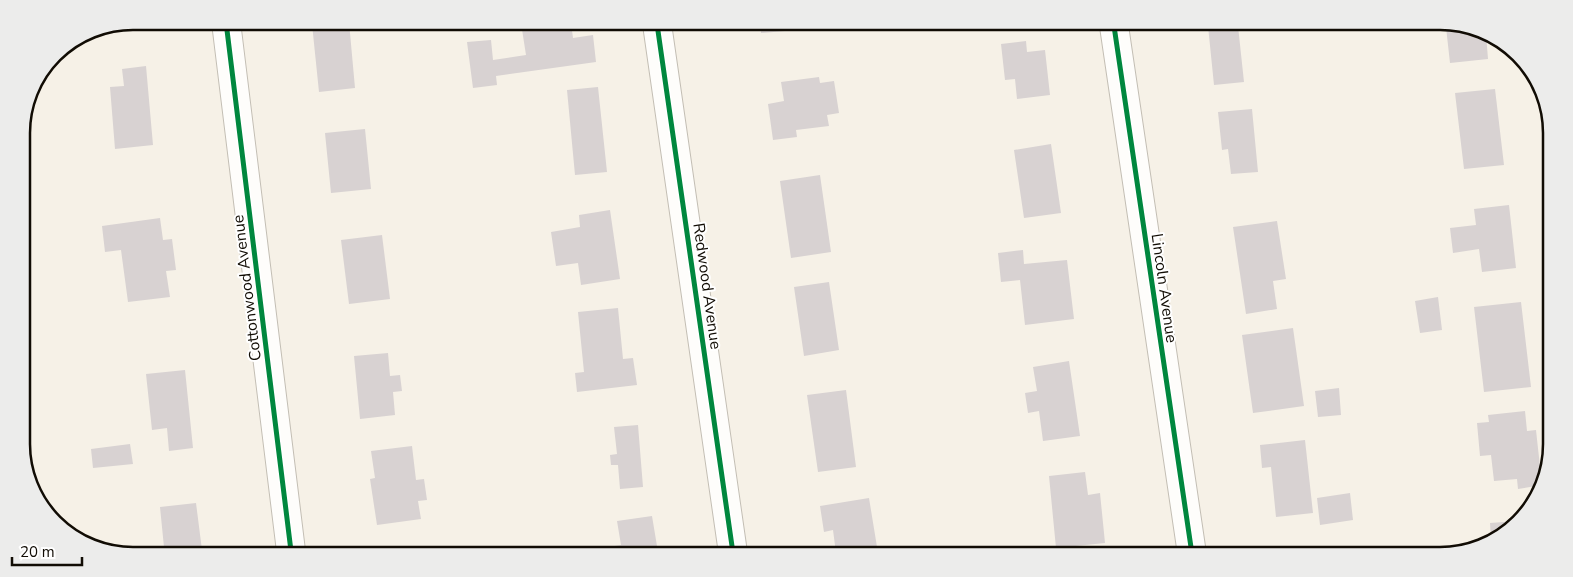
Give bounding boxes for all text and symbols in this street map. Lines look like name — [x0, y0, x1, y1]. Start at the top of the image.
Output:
street label: Cottonwood Avenue — [227, 214, 267, 362]
street label: Redwood Avenue — [687, 222, 727, 351]
street label: Lincoln Avenue — [1145, 232, 1183, 344]
scale bar — [12, 534, 82, 566]
text: 20 m — [20, 542, 55, 562]

